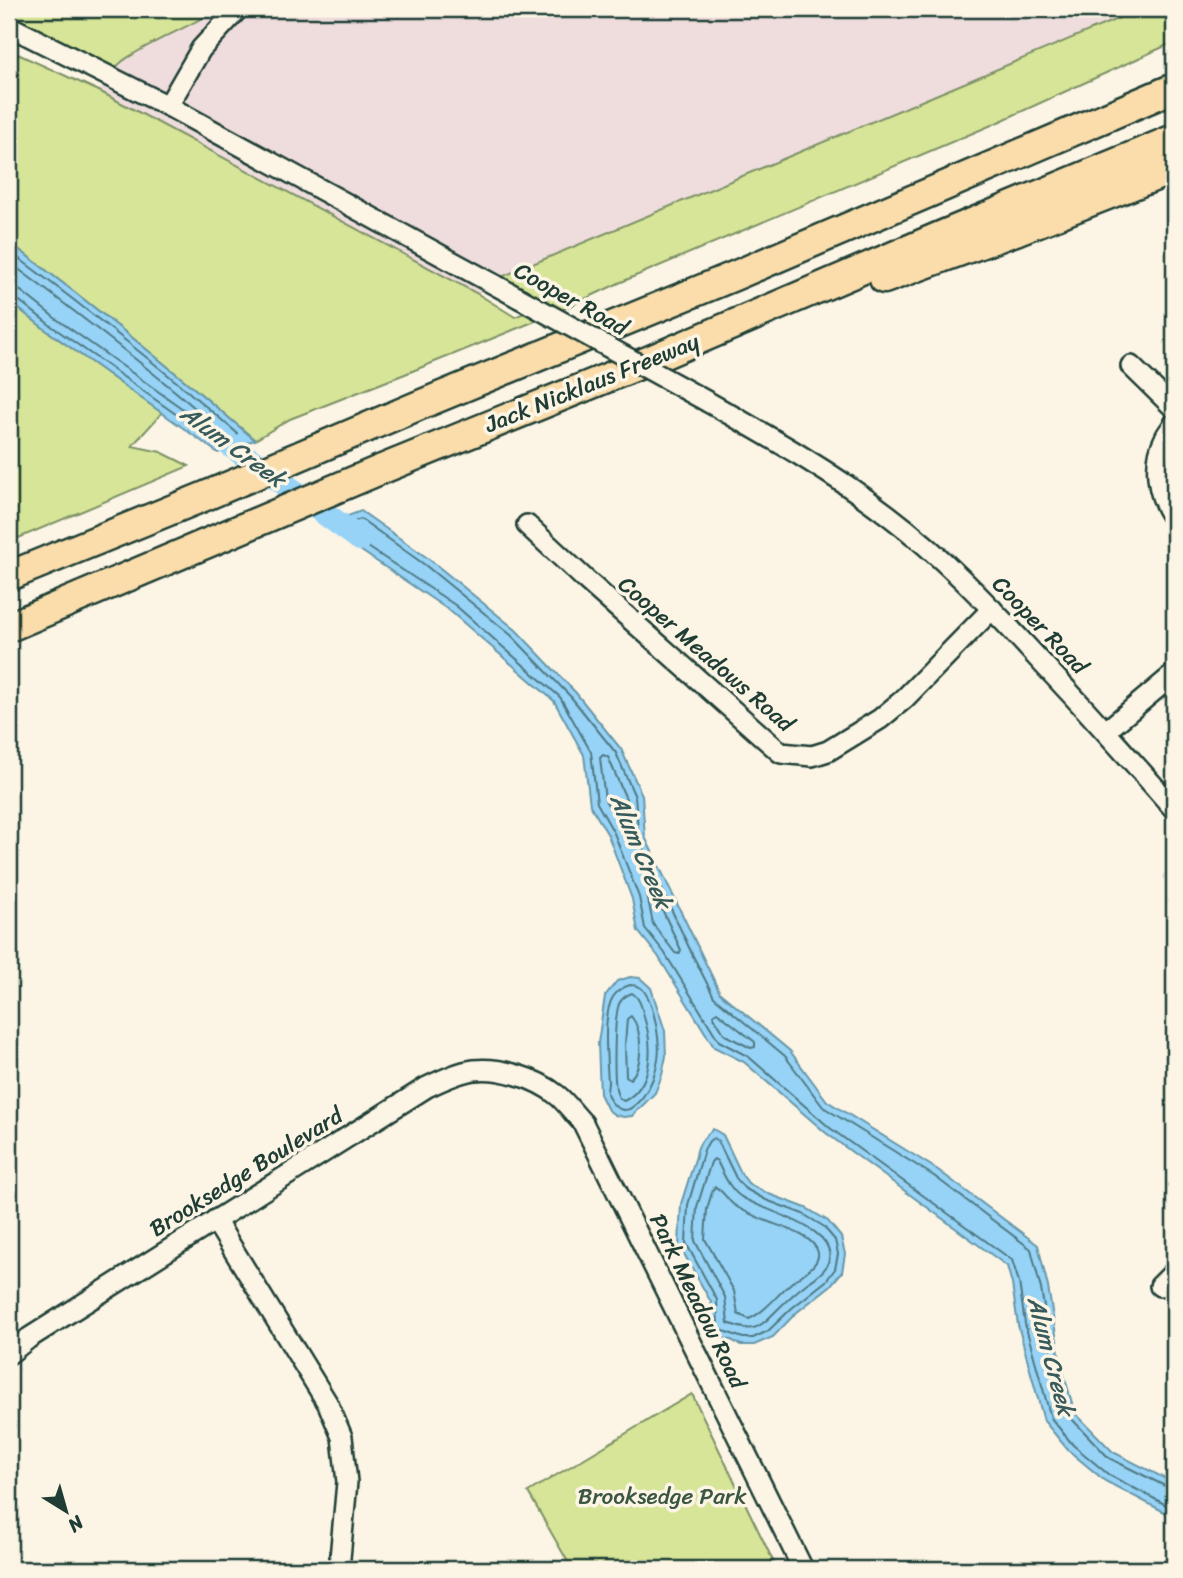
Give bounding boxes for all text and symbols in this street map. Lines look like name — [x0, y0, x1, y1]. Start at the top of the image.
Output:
street label: Cooper Road — [506, 251, 638, 348]
street label: Jack Nicklaus Freeway — [478, 321, 706, 445]
water label: Alum Creek — [171, 393, 297, 501]
street label: Cooper Meadows Road — [608, 565, 805, 744]
street label: Cooper Road — [982, 566, 1100, 686]
water label: Alum Creek — [598, 786, 685, 918]
street label: Brooksedge Boulevard — [141, 1095, 353, 1248]
street label: Park Meadow Road — [638, 1206, 759, 1398]
water label: Alum Creek — [1015, 1291, 1088, 1423]
north arrow — [32, 1476, 102, 1546]
park label: Brooksedge Park — [578, 1476, 747, 1517]
text: N — [60, 1506, 92, 1542]

